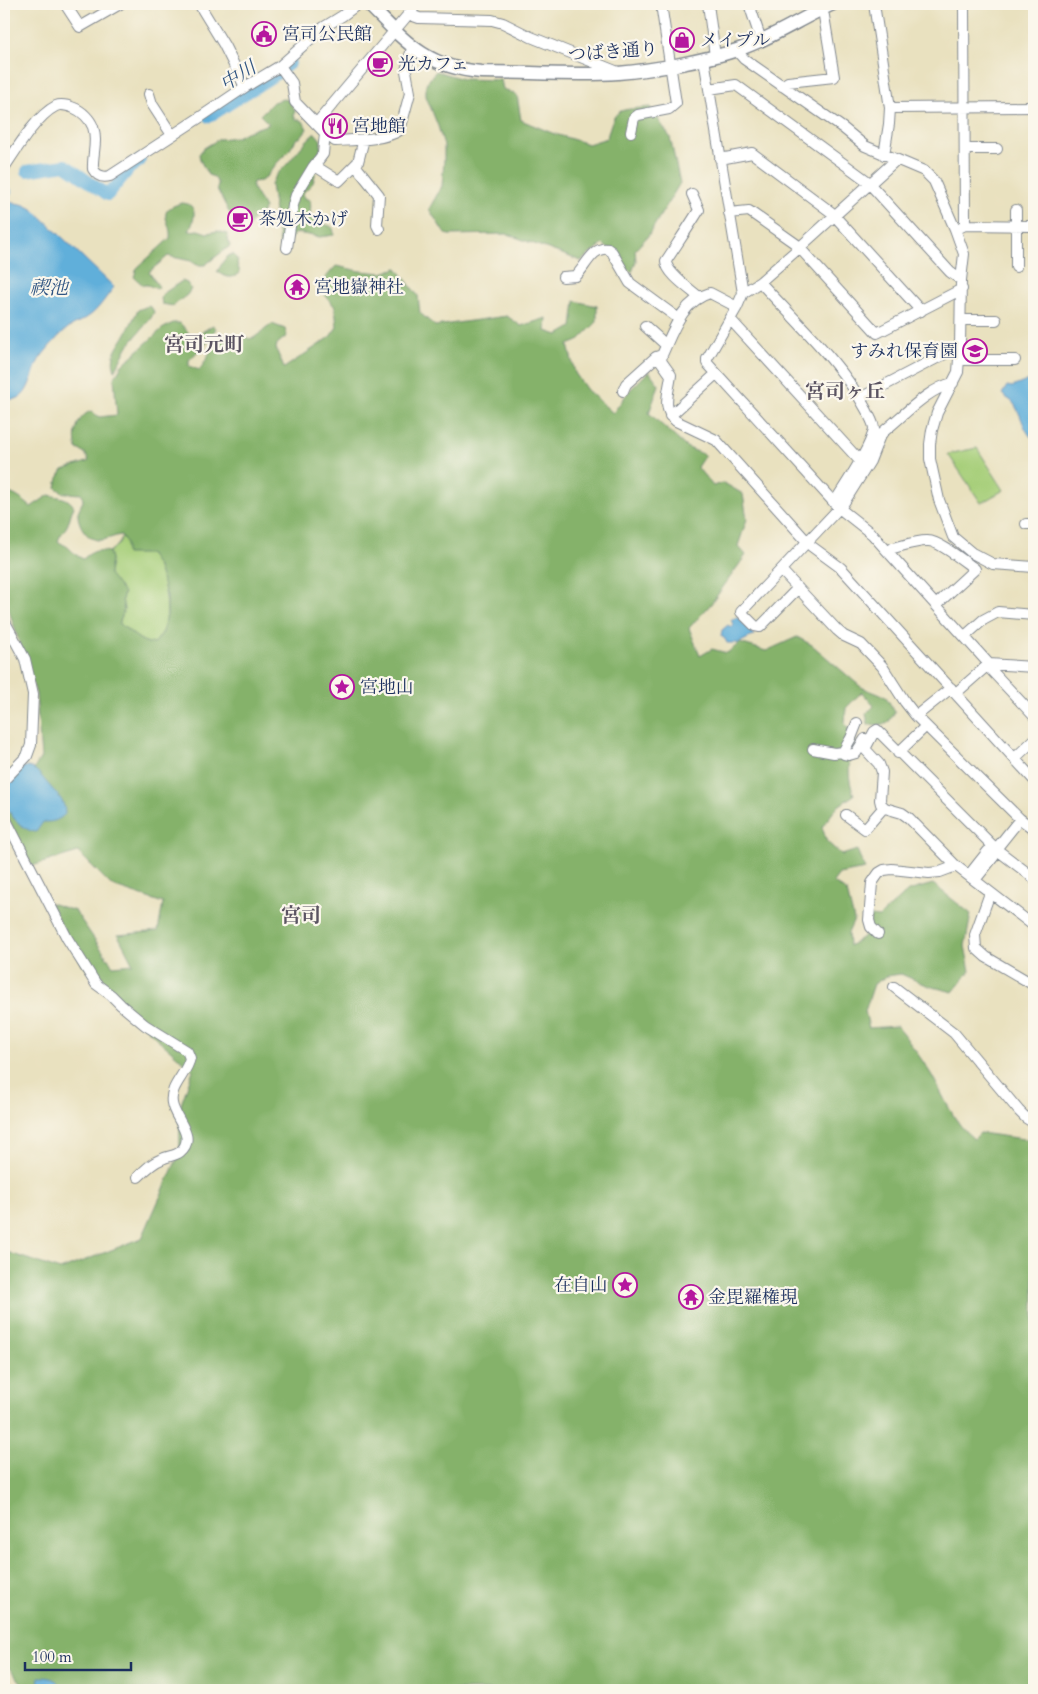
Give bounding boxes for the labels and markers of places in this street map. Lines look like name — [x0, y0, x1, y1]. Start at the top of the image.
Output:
public building icon: 宮司公民館 — [251, 21, 277, 47]
place label: 宮司公民館 — [282, 22, 372, 47]
shop icon: メイプル — [669, 27, 695, 53]
place label: メイプル — [700, 28, 770, 53]
cafe icon: 光カフェ — [367, 51, 393, 77]
place label: 光カフェ — [398, 52, 469, 77]
restaurant icon: 宮地館 — [322, 113, 348, 139]
place label: 宮地館 — [352, 114, 406, 139]
cafe icon: 茶処木かげ — [227, 206, 253, 232]
place label: 茶処木かげ — [258, 207, 348, 232]
temple icon: 宮地嶽神社 — [284, 274, 310, 300]
place label: 宮地嶽神社 — [314, 275, 404, 300]
school or university icon: すみれ保育園 — [962, 338, 988, 364]
place label: すみれ保育園 — [850, 339, 958, 364]
place icon: 宮地山 — [329, 674, 355, 700]
place label: 宮地山 — [360, 675, 414, 700]
place icon: 在自山 — [612, 1272, 638, 1298]
place label: 在自山 — [554, 1273, 608, 1298]
temple icon: 金毘羅権現 — [678, 1284, 704, 1310]
place label: 金毘羅権現 — [708, 1285, 798, 1310]

